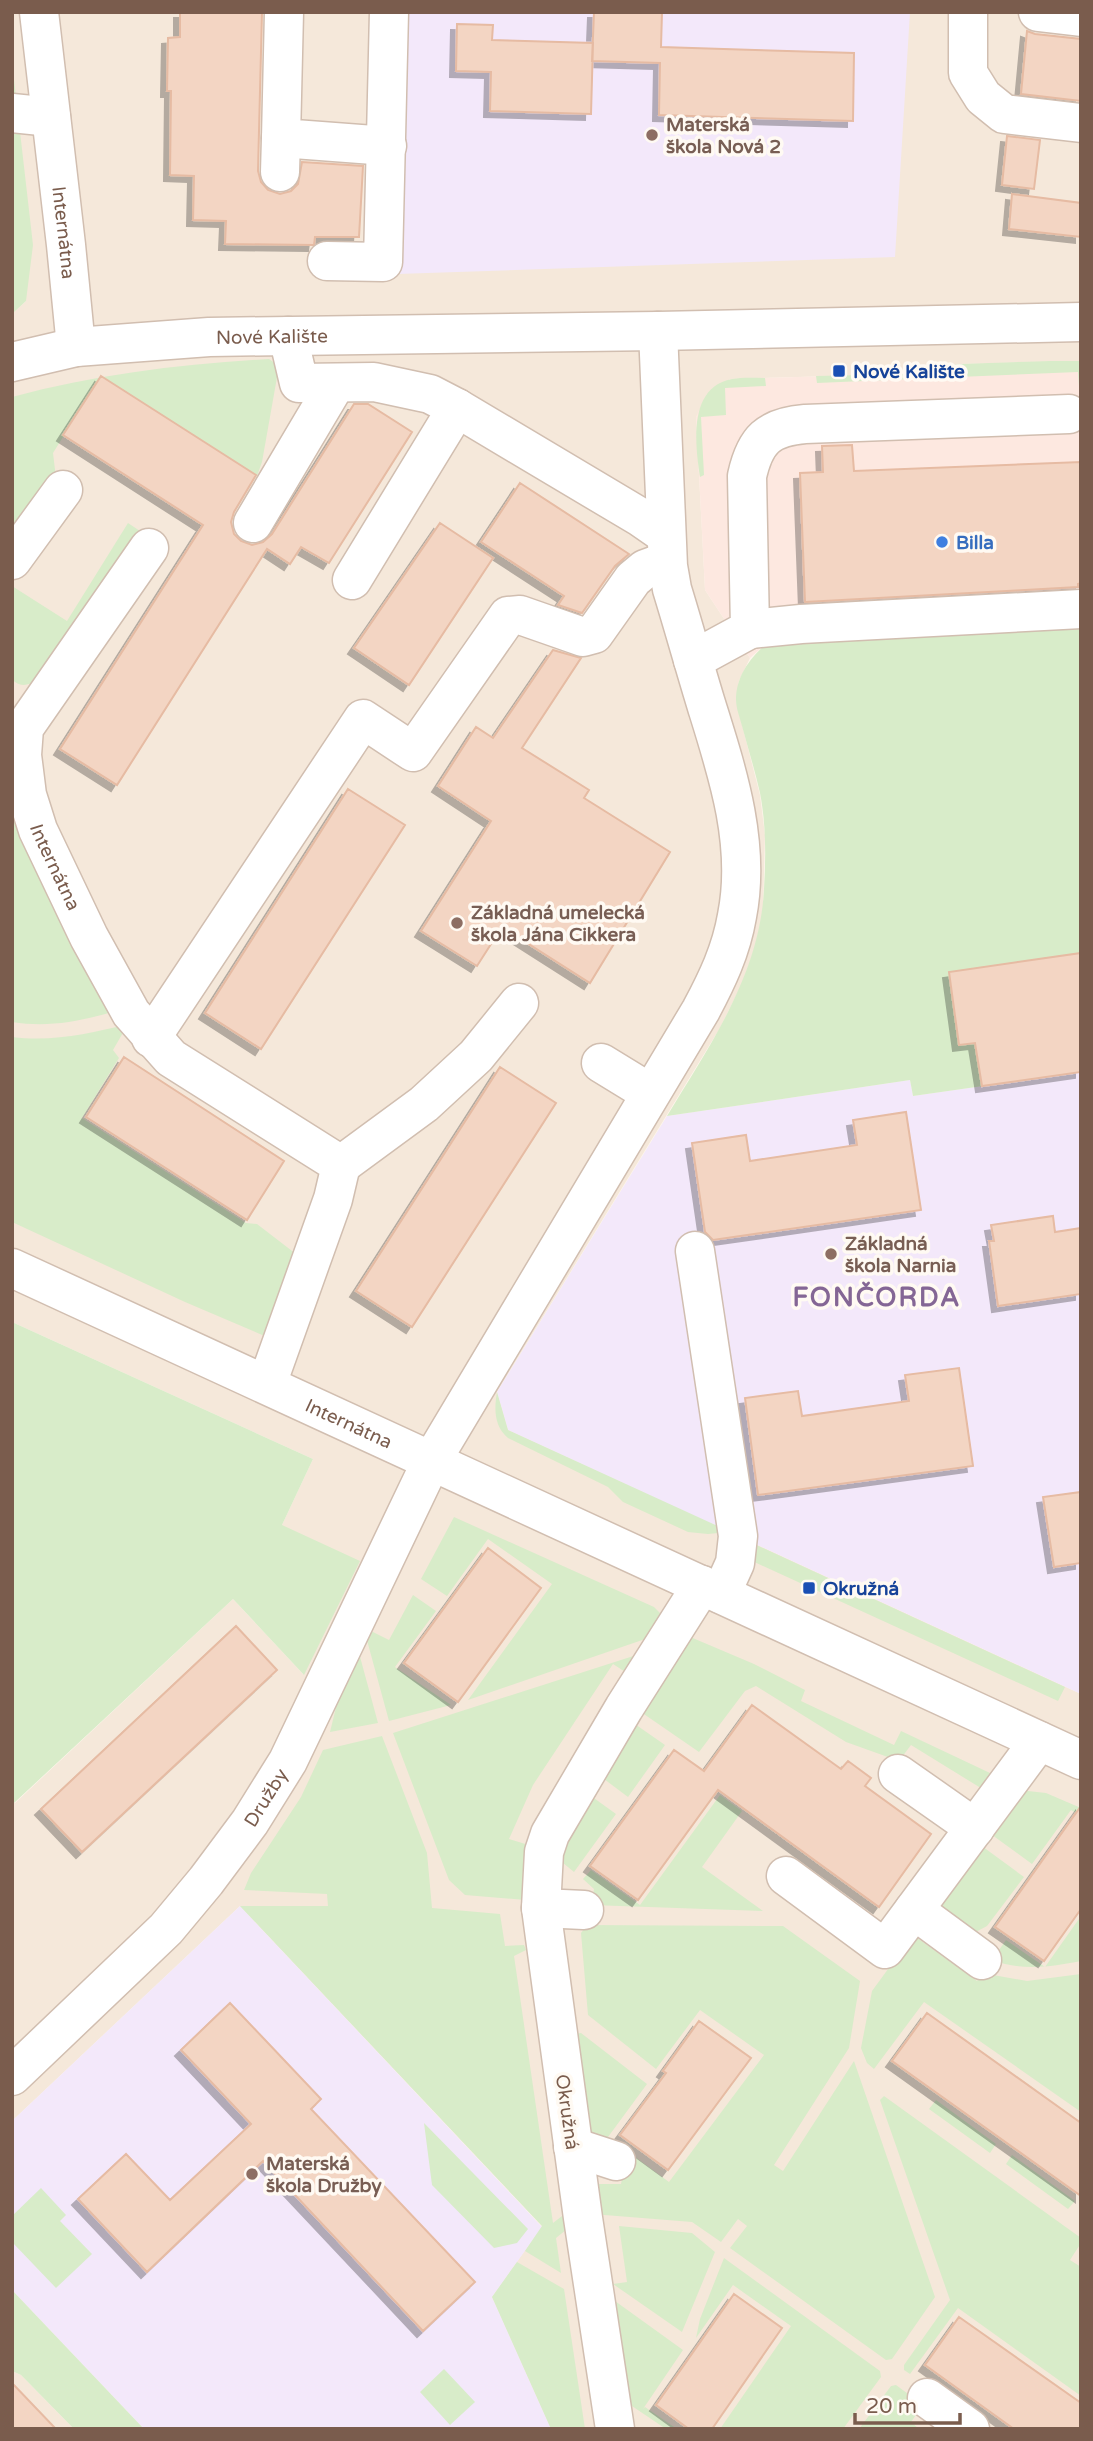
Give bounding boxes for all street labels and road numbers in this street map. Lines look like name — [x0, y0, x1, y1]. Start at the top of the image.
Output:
street label: Internátna — [47, 185, 79, 280]
street label: Nové Kalište — [216, 325, 328, 349]
street label: Internátna — [25, 821, 85, 914]
street label: Internátna — [302, 1395, 396, 1454]
street label: Družby — [240, 1765, 293, 1831]
street label: Okružná — [551, 2073, 583, 2151]

